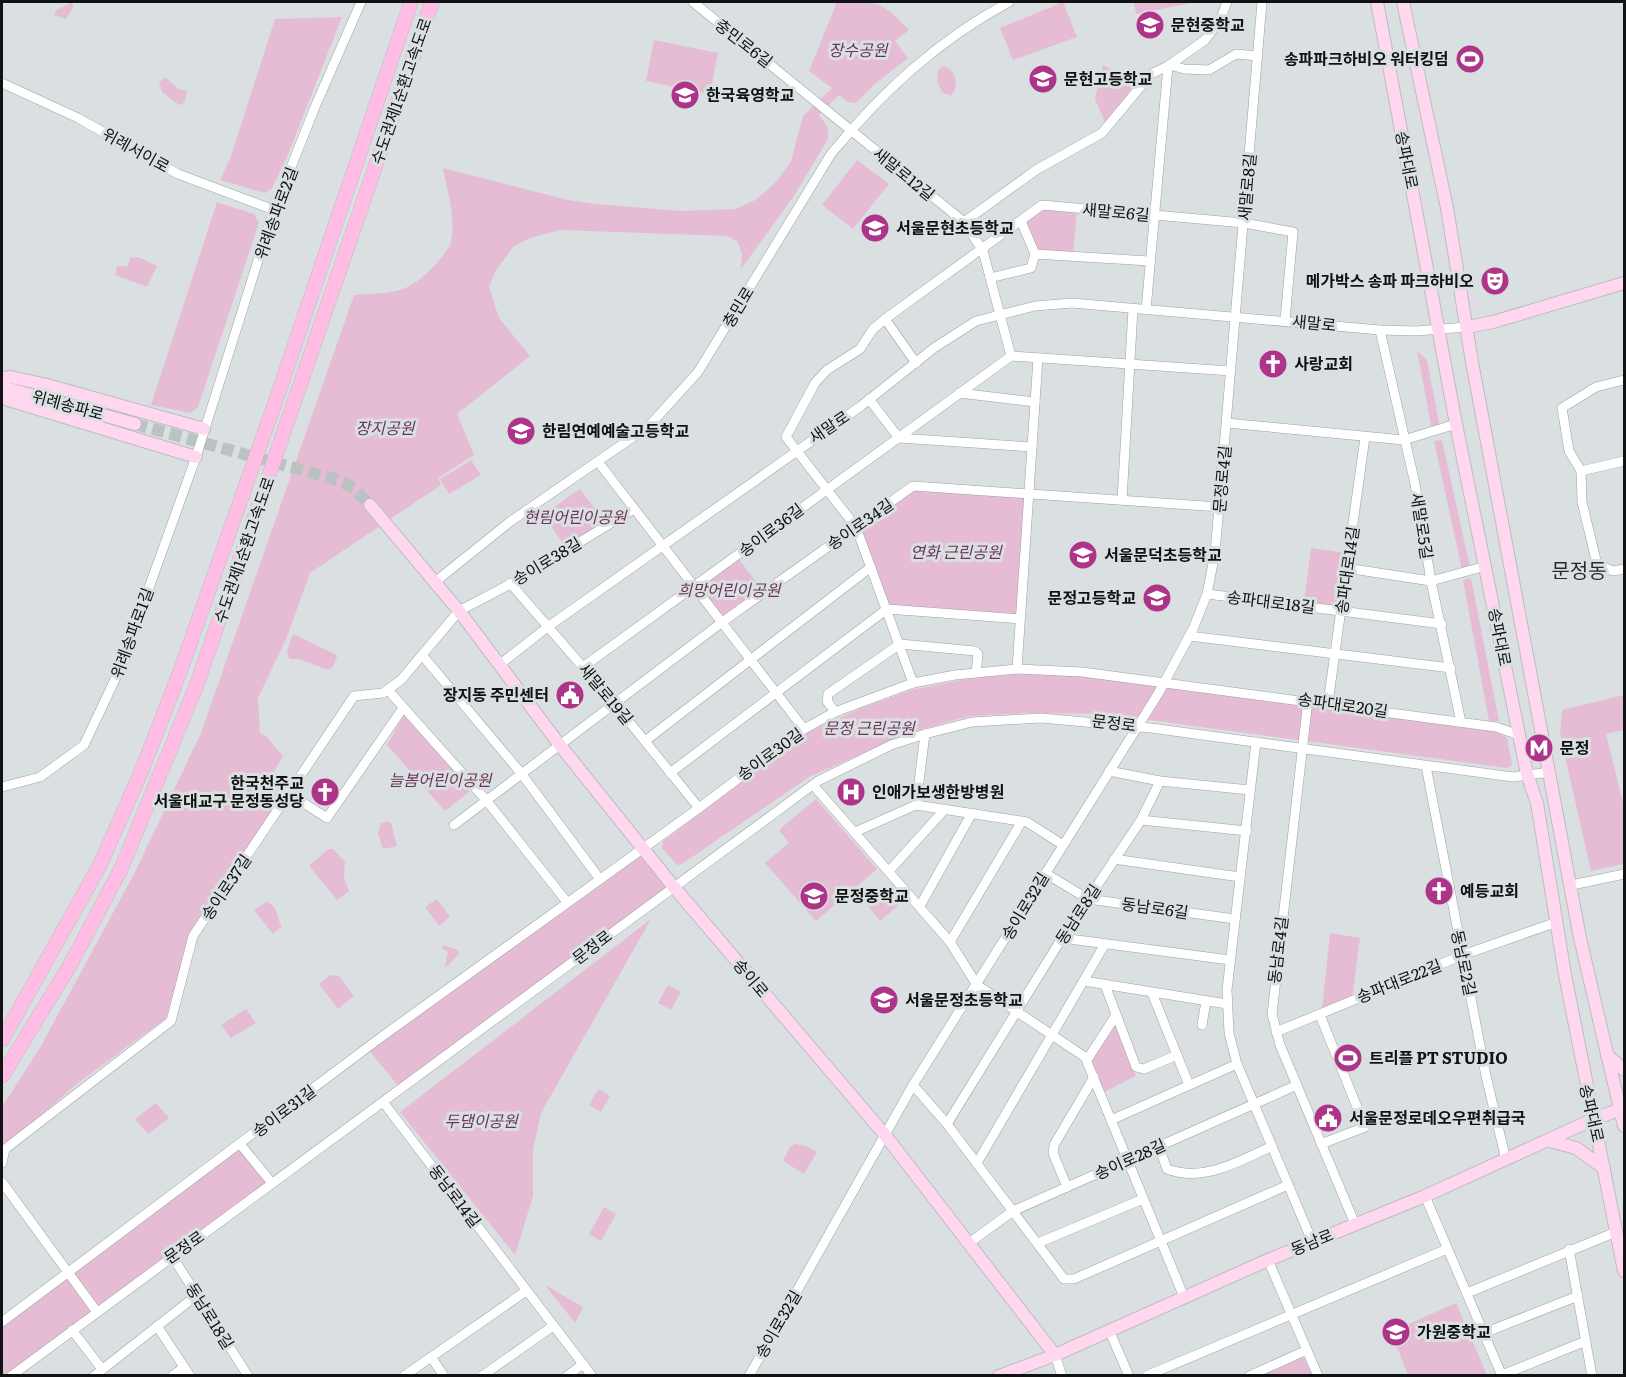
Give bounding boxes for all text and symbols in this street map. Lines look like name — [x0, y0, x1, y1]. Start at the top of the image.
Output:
school or university icon: 문현중학교 — [1134, 9, 1166, 41]
street label: 충민로6길 — [711, 12, 779, 72]
place label: 문현중학교 — [1171, 12, 1245, 36]
street label: 수도권제1순환고속도로 — [364, 14, 437, 167]
park label: 장수공원 — [829, 37, 889, 61]
sports icon: 송파파크하비오 워터킹덤 — [1454, 43, 1486, 75]
place label: 송파파크하비오 워터킹덤 — [1284, 46, 1449, 70]
school or university icon: 문현고등학교 — [1027, 63, 1059, 95]
place label: 문현고등학교 — [1064, 66, 1153, 90]
school or university icon: 한국육영학교 — [669, 79, 701, 111]
place label: 한국육영학교 — [706, 82, 795, 106]
street label: 위례서이로 — [98, 121, 175, 178]
street label: 송파대로 — [1391, 129, 1425, 191]
street label: 새말로12길 — [869, 141, 941, 206]
street label: 새말로8길 — [1231, 152, 1261, 222]
street label: 위례송파로2길 — [247, 163, 303, 262]
street label: 새말로6길 — [1081, 196, 1151, 226]
school or university icon: 서울문현초등학교 — [859, 212, 891, 244]
place label: 서울문현초등학교 — [896, 215, 1014, 239]
theatre icon: 메가박스 송파 파크하비오 — [1479, 265, 1511, 297]
place label: 메가박스 송파 파크하비오 — [1306, 268, 1474, 292]
street label: 충민로 — [715, 281, 759, 332]
street label: 새말로 — [1291, 308, 1338, 336]
church icon: 사랑교회 — [1257, 348, 1289, 380]
place label: 사랑교회 — [1294, 351, 1353, 375]
street label: 위례송파로 — [30, 383, 107, 425]
street label: 새말로 — [803, 404, 854, 448]
park label: 장지공원 — [356, 415, 416, 439]
school or university icon: 한림연예예술고등학교 — [505, 415, 537, 447]
place label: 한림연예예술고등학교 — [542, 418, 689, 442]
street label: 문정로4길 — [1206, 444, 1236, 514]
street label: 수도권제1순환고속도로 — [207, 473, 280, 626]
street label: 송이로34길 — [821, 491, 898, 555]
street label: 새말로5길 — [1406, 491, 1440, 561]
street label: 송이로36길 — [733, 497, 808, 562]
park label: 현림어린이공원 — [523, 504, 628, 528]
street label: 송파대로14길 — [1328, 524, 1364, 615]
street label: 송이로38길 — [508, 530, 585, 590]
park label: 연화 근린공원 — [910, 539, 1003, 563]
school or university icon: 서울문덕초등학교 — [1067, 539, 1099, 571]
place label: 서울문덕초등학교 — [1104, 542, 1222, 566]
district label: 문정동 — [1551, 554, 1607, 584]
park label: 희망어린이공원 — [677, 577, 782, 601]
school or university icon: 문정고등학교 — [1141, 582, 1173, 614]
street label: 위례송파로1길 — [104, 584, 159, 681]
street label: 송파대로18길 — [1226, 584, 1317, 618]
place label: 문정고등학교 — [1048, 585, 1136, 609]
street label: 송파대로 — [1484, 606, 1518, 668]
street label: 새말로19길 — [574, 657, 640, 729]
public building icon: 장지동 주민센터 — [554, 679, 586, 711]
place label: 장지동 주민센터 — [443, 682, 549, 706]
street label: 송파대로20길 — [1296, 686, 1390, 722]
street label: 문정로 — [1091, 707, 1138, 737]
park label: 문정 근린공원 — [823, 715, 916, 739]
street label: 송이로30길 — [731, 721, 808, 785]
metro station icon: 문정 — [1523, 732, 1555, 764]
place label: 문정 — [1560, 735, 1589, 759]
park label: 늘봄어린이공원 — [388, 767, 493, 791]
place label: 한국천주교 서울대교구 문정동성당 — [154, 770, 304, 812]
church icon: 한국천주교 서울대교구 문정동성당 — [309, 776, 341, 808]
hospital icon: 인애가보생한방병원 — [835, 776, 867, 808]
place label: 인애가보생한방병원 — [872, 779, 1004, 803]
street label: 송이로37길 — [194, 849, 256, 924]
street label: 송이로32길 — [994, 867, 1054, 944]
church icon: 예등교회 — [1423, 875, 1455, 907]
place label: 예등교회 — [1460, 878, 1519, 902]
street label: 동남로8길 — [1049, 879, 1106, 948]
school or university icon: 문정중학교 — [798, 880, 830, 912]
place label: 문정중학교 — [835, 883, 909, 907]
street label: 동남로6길 — [1120, 890, 1190, 924]
street label: 동남로4길 — [1261, 915, 1293, 985]
street label: 문정로 — [567, 923, 616, 969]
street label: 동남로2길 — [1446, 928, 1484, 998]
street label: 송파대로22길 — [1352, 952, 1445, 1008]
street label: 송이로 — [728, 953, 775, 1002]
school or university icon: 서울문정초등학교 — [868, 984, 900, 1016]
place label: 서울문정초등학교 — [905, 987, 1023, 1011]
sports icon: 트리플 PT STUDIO — [1332, 1042, 1364, 1074]
place label: 트리플 PT STUDIO — [1369, 1045, 1508, 1069]
street label: 송이로31길 — [247, 1078, 320, 1142]
street label: 송파대로 — [1575, 1081, 1611, 1144]
public building icon: 서울문정로데오우편취급국 — [1312, 1102, 1344, 1134]
place label: 서울문정로데오우편취급국 — [1349, 1105, 1526, 1129]
park label: 두댐이공원 — [444, 1108, 519, 1132]
street label: 송이로28길 — [1090, 1132, 1169, 1184]
street label: 동남로14길 — [424, 1159, 488, 1232]
street label: 동남로 — [1287, 1222, 1337, 1260]
street label: 문정로 — [158, 1224, 209, 1269]
street label: 동남로18길 — [181, 1278, 241, 1353]
street label: 송이로32길 — [748, 1285, 806, 1362]
school or university icon: 가원중학교 — [1380, 1316, 1412, 1348]
place label: 가원중학교 — [1417, 1319, 1491, 1343]

